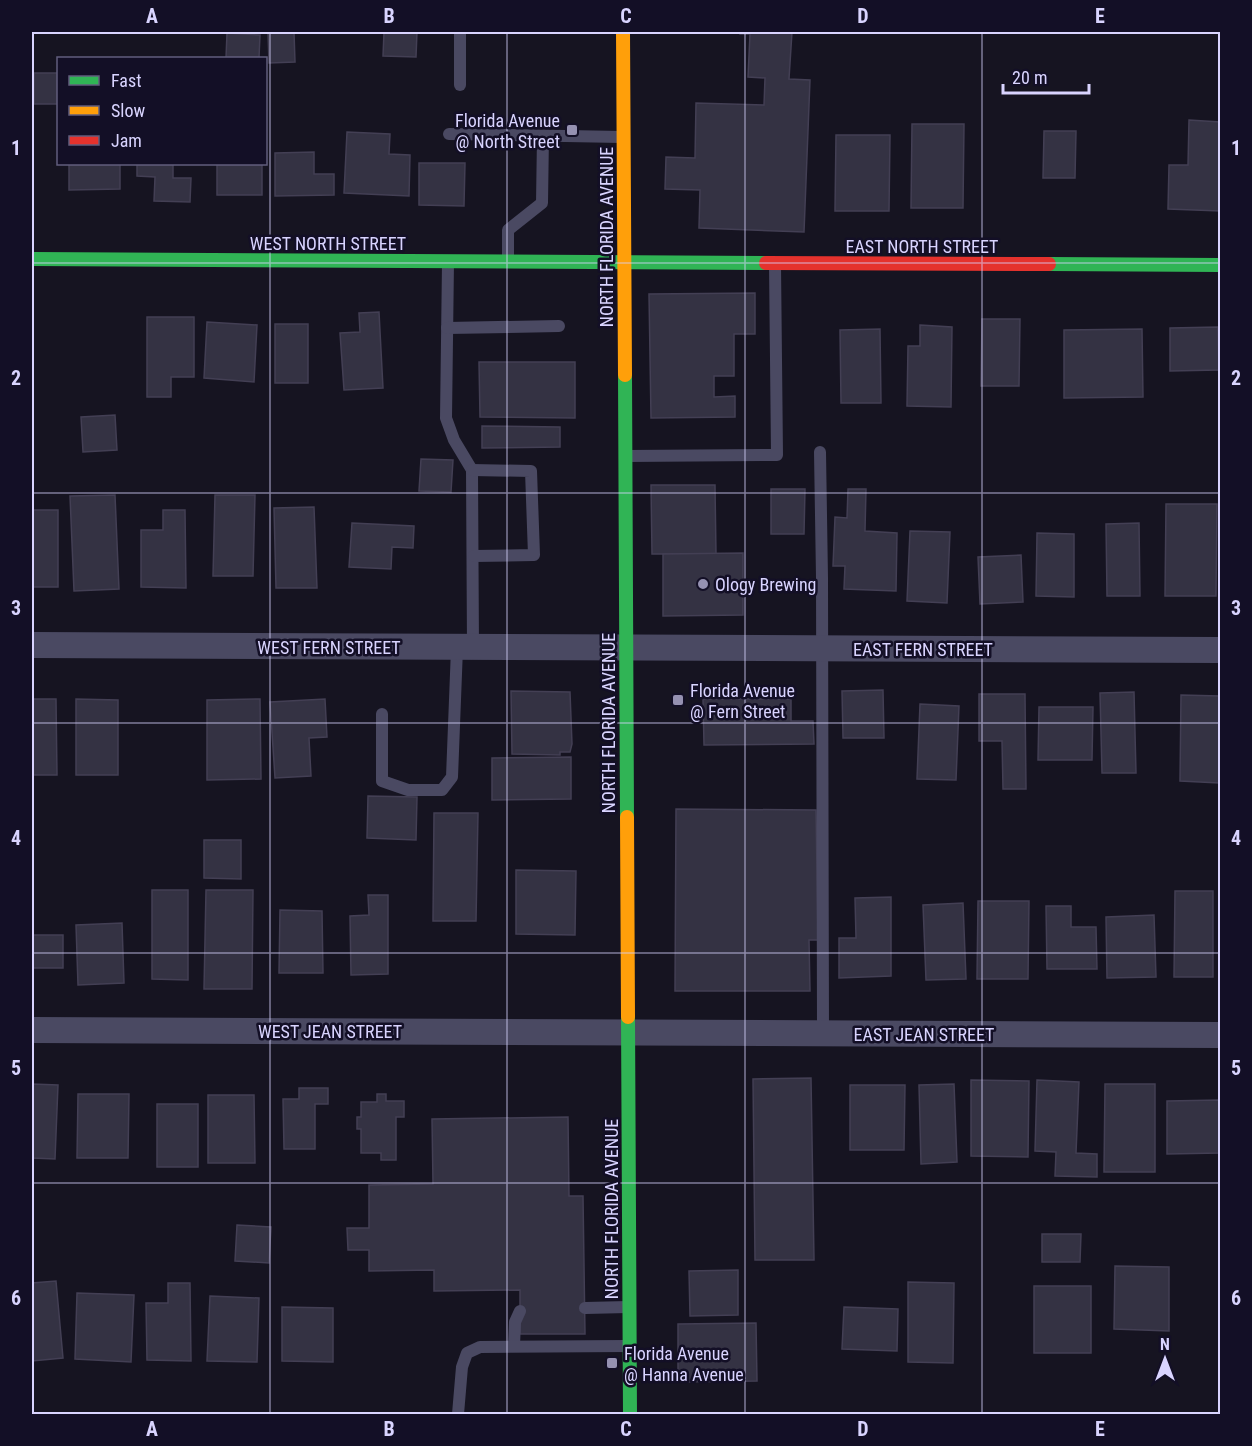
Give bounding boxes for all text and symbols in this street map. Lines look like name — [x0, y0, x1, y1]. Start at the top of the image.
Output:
text: A — [146, 4, 158, 28]
text: B — [383, 4, 395, 28]
text: C — [620, 4, 632, 28]
text: D — [857, 4, 869, 28]
text: E — [1095, 4, 1105, 28]
legend — [57, 57, 267, 165]
scale bar — [1003, 57, 1088, 95]
text: 20 m — [1012, 67, 1047, 88]
text: Fast — [111, 70, 142, 91]
text: Slow — [111, 100, 146, 121]
place label: Florida Avenue @ North Street — [455, 110, 560, 152]
marker: Florida Avenue @ North Street — [565, 123, 579, 137]
text: Jam — [111, 130, 142, 151]
text: 1 — [11, 136, 21, 160]
text: 1 — [1231, 136, 1241, 160]
street label: NORTH FLORIDA AVENUE — [596, 147, 617, 327]
street label: WEST NORTH STREET — [250, 233, 406, 254]
street label: EAST NORTH STREET — [846, 236, 999, 257]
text: 2 — [11, 366, 21, 390]
text: 2 — [1231, 366, 1241, 390]
place label: Ology Brewing — [715, 574, 817, 595]
marker: Ology Brewing — [696, 577, 710, 591]
text: 3 — [11, 596, 21, 620]
text: 3 — [1231, 596, 1241, 620]
street label: NORTH FLORIDA AVENUE — [598, 633, 619, 813]
street label: WEST FERN STREET — [257, 637, 401, 658]
street label: EAST FERN STREET — [853, 639, 993, 660]
place label: Florida Avenue @ Fern Street — [690, 680, 795, 722]
marker: Florida Avenue @ Fern Street — [671, 693, 685, 707]
text: 4 — [11, 826, 21, 850]
text: 4 — [1231, 826, 1241, 850]
street label: WEST JEAN STREET — [258, 1021, 402, 1042]
street label: EAST JEAN STREET — [854, 1024, 994, 1045]
text: 5 — [11, 1056, 21, 1080]
text: 5 — [1231, 1056, 1241, 1080]
street label: NORTH FLORIDA AVENUE — [601, 1119, 622, 1299]
text: 6 — [11, 1286, 21, 1310]
text: 6 — [1231, 1286, 1241, 1310]
north arrow — [1135, 1329, 1195, 1389]
text: N — [1160, 1335, 1170, 1354]
place label: Florida Avenue @ Hanna Avenue — [624, 1343, 744, 1385]
marker: Florida Avenue @ Hanna Avenue — [605, 1356, 619, 1370]
text: A — [146, 1417, 158, 1441]
text: B — [383, 1417, 395, 1441]
text: C — [620, 1417, 632, 1441]
text: D — [857, 1417, 869, 1441]
text: E — [1095, 1417, 1105, 1441]

